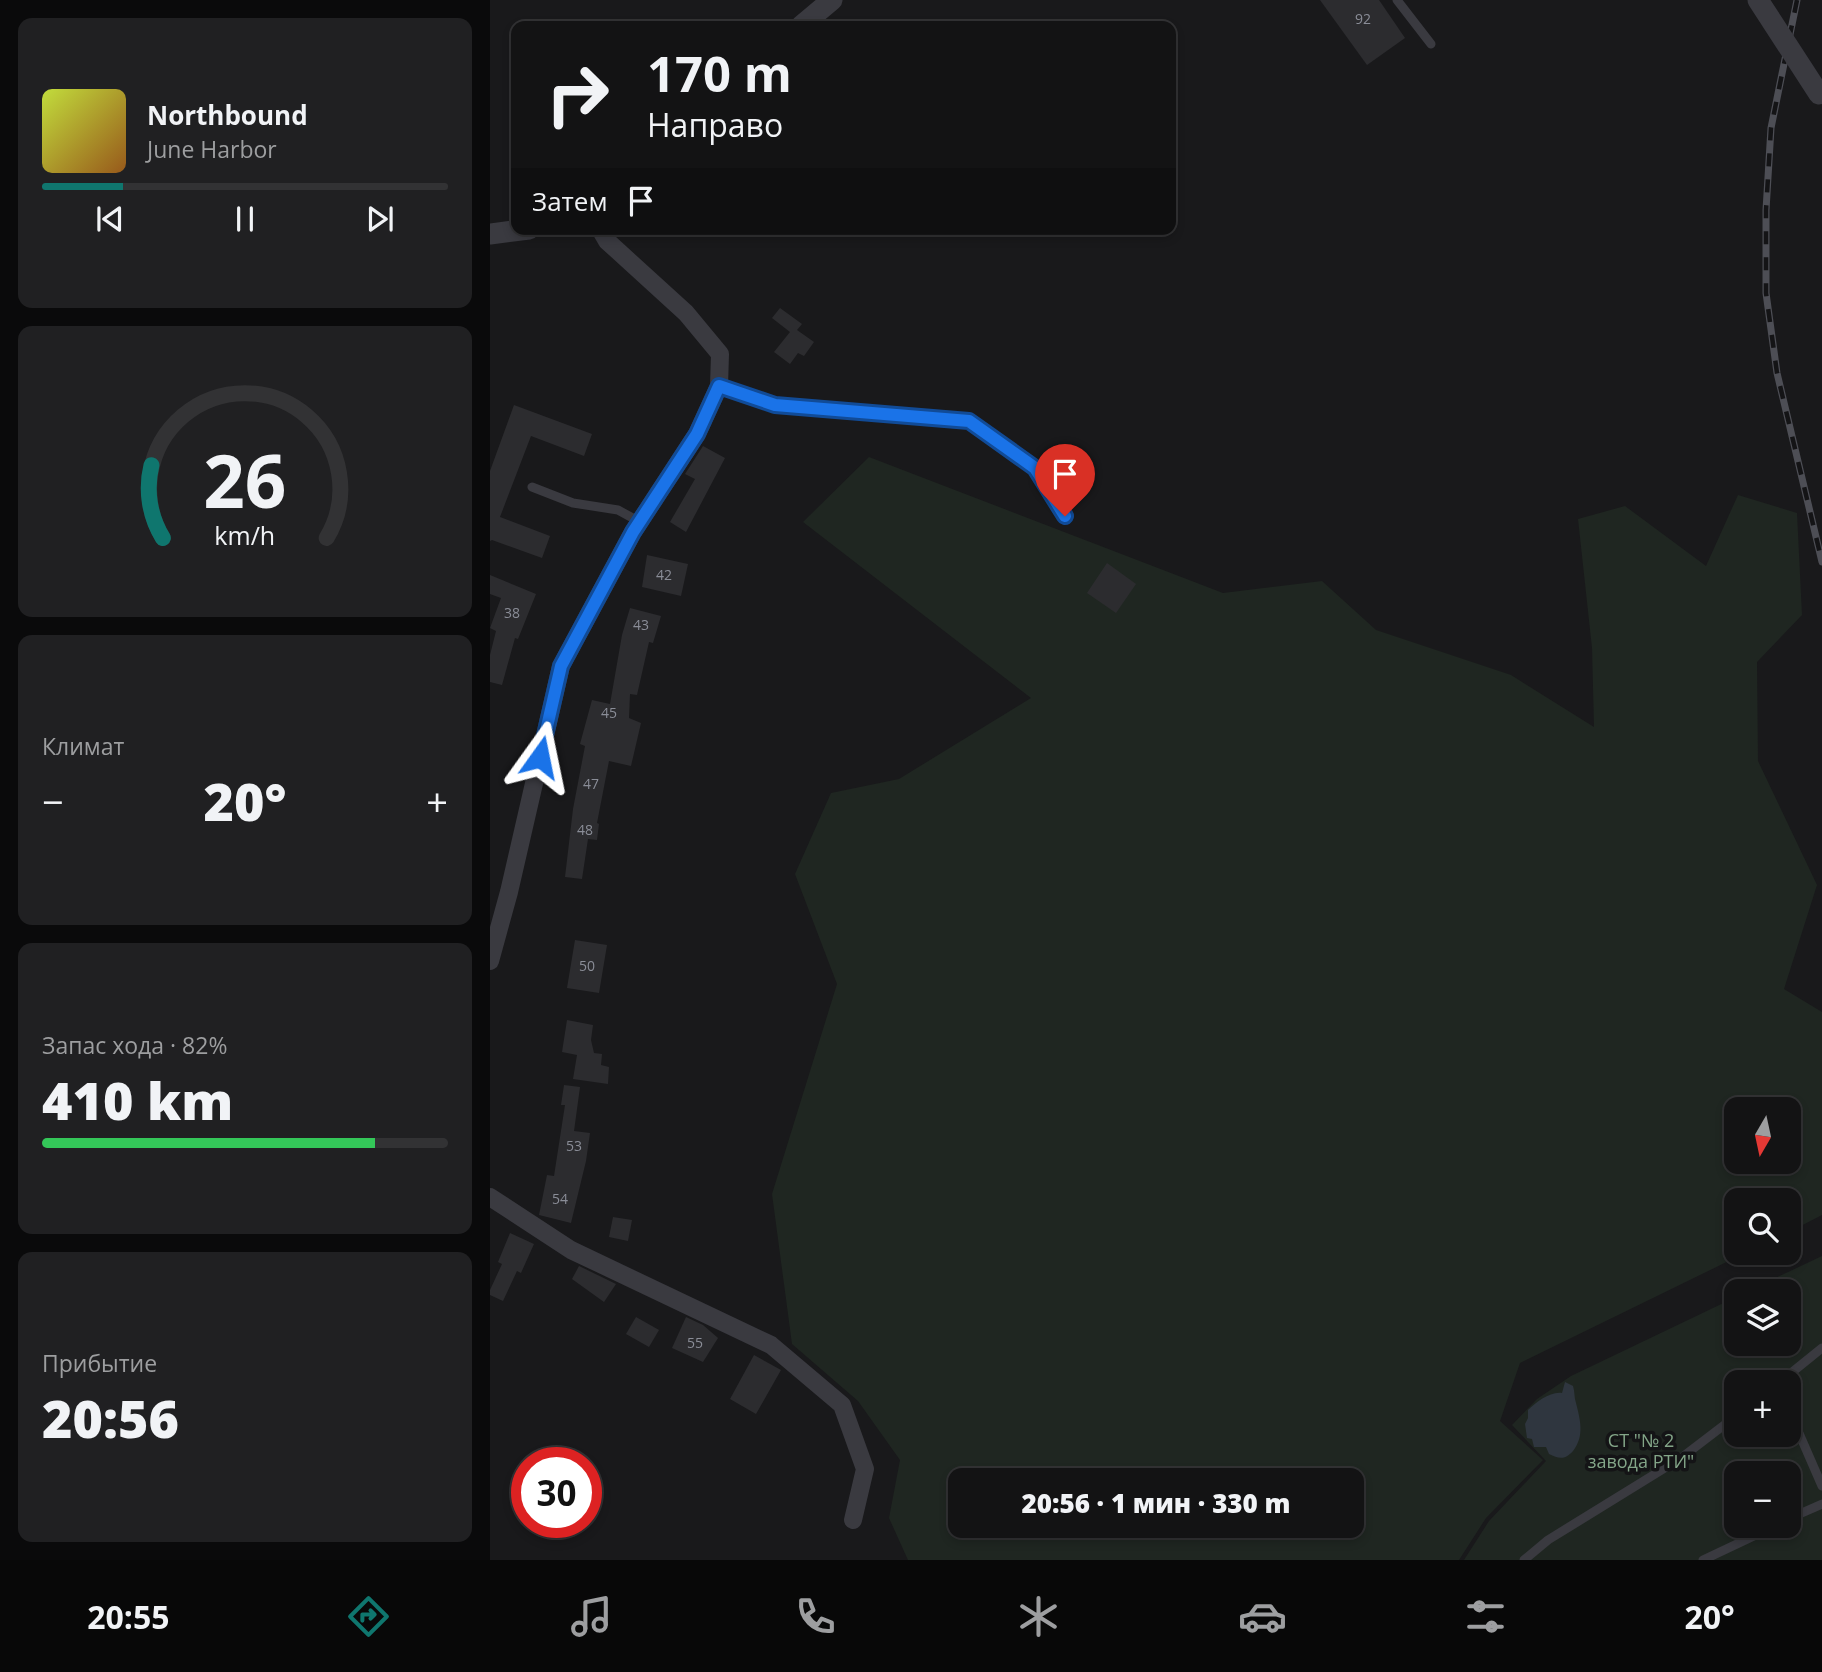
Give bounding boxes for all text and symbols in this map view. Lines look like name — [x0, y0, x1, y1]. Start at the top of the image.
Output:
house number: 92 — [1355, 9, 1371, 28]
text: 170 m — [647, 40, 792, 106]
icon: right — [532, 49, 623, 140]
text: Northbound — [147, 97, 308, 133]
text: Направо — [647, 103, 783, 146]
text: June Harbor — [147, 133, 277, 165]
icon: arrive — [622, 182, 660, 220]
text: Затем — [532, 183, 608, 219]
icon: previous — [91, 200, 129, 238]
icon: pause — [226, 200, 264, 238]
icon: next — [361, 200, 399, 238]
text: 26 — [203, 430, 287, 529]
pin — [1035, 444, 1095, 516]
icon: arrive — [1046, 455, 1084, 493]
text: km/h — [215, 517, 275, 551]
house number: 42 — [656, 565, 672, 584]
house number: 38 — [504, 603, 520, 622]
house number: 43 — [633, 615, 649, 634]
house number: 45 — [601, 703, 617, 722]
position arrow — [503, 720, 577, 794]
text: Климат — [42, 730, 124, 762]
text: 20° — [204, 765, 286, 836]
house number: 47 — [583, 774, 599, 793]
text: − — [42, 775, 64, 827]
text: + — [426, 775, 448, 827]
house number: 48 — [577, 820, 593, 839]
house number: 50 — [579, 956, 595, 975]
text: Запас хода · 82% — [42, 1029, 227, 1061]
text: 410 km — [42, 1064, 233, 1135]
north arrow — [1724, 1097, 1801, 1174]
map controls — [1724, 1097, 1801, 1538]
house number: 53 — [566, 1136, 582, 1155]
button: search — [1724, 1188, 1801, 1265]
house number: 54 — [552, 1189, 568, 1208]
button: layers — [1724, 1279, 1801, 1356]
house number: 55 — [687, 1333, 703, 1352]
text: Прибытие — [42, 1347, 157, 1379]
button: + — [1724, 1370, 1801, 1447]
text: 20:56 — [42, 1382, 179, 1453]
park label: СТ "№ 2 завода РТИ" — [1588, 1428, 1694, 1473]
speed limit sign: 30 — [511, 1447, 602, 1538]
button: − — [1724, 1461, 1801, 1538]
text: 20:56 · 1 мин · 330 m — [1021, 1485, 1291, 1521]
icon: directions — [344, 1592, 393, 1641]
icon: music — [567, 1592, 616, 1641]
icon: phone — [791, 1592, 840, 1641]
icon: climate — [1014, 1592, 1063, 1641]
icon: car — [1238, 1592, 1287, 1641]
icon: filters — [1461, 1592, 1510, 1641]
text: 20:55 — [87, 1595, 170, 1638]
text: 20° — [1684, 1595, 1735, 1638]

